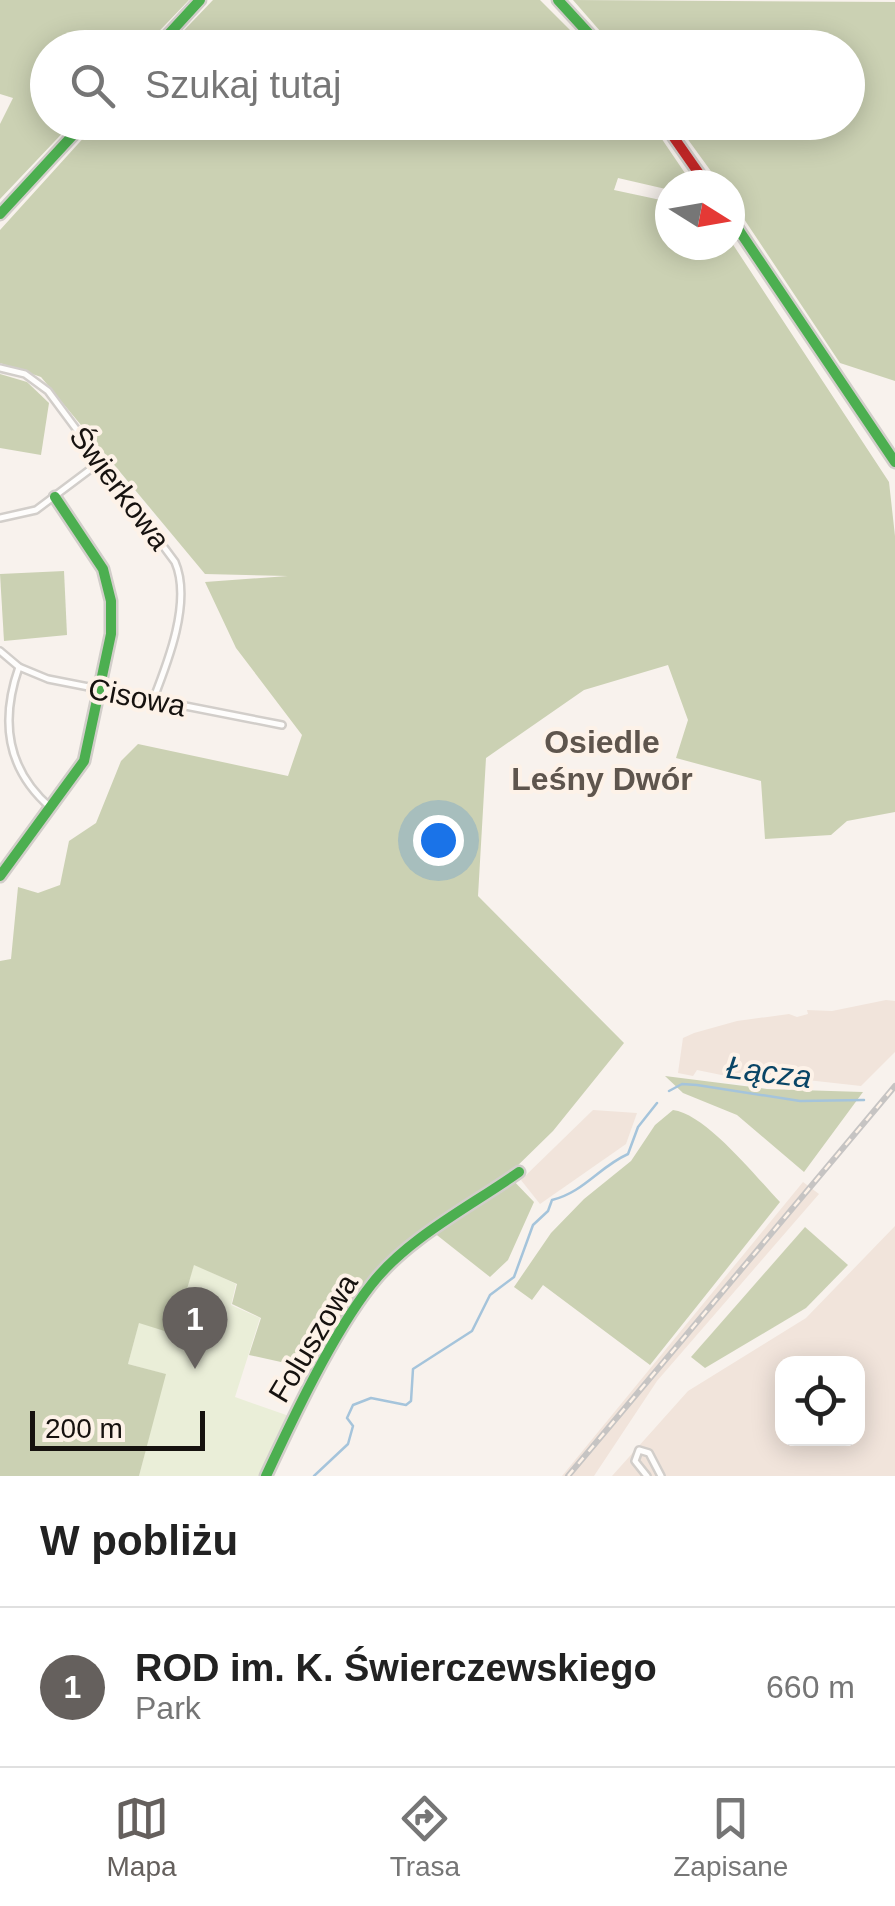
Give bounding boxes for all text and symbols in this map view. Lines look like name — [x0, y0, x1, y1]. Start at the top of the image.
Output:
search box — [30, 30, 865, 140]
icon: search — [65, 58, 120, 113]
text: Szukaj tutaj — [145, 64, 341, 106]
north arrow — [655, 170, 745, 260]
street label: Świerkowa — [63, 420, 177, 556]
street label: Cisowa — [86, 671, 189, 723]
district label: Osiedle Leśny Dwór — [511, 724, 693, 797]
your location — [413, 815, 464, 866]
water label: Łącza — [724, 1049, 814, 1095]
street label: Foluszowa — [262, 1268, 364, 1408]
pin: 1 — [162, 1286, 228, 1369]
map controls — [775, 1356, 865, 1446]
button: locate — [775, 1356, 865, 1446]
scale bar — [30, 1406, 205, 1450]
text: 200 m — [45, 1413, 123, 1444]
text: W pobliżu — [40, 1517, 238, 1564]
text: ROD im. K. Świerczewskiego — [135, 1647, 657, 1689]
text: 1 — [64, 1669, 81, 1705]
text: 660 m — [766, 1669, 855, 1705]
text: Park — [135, 1690, 201, 1726]
tab: Mapa — [107, 1791, 177, 1883]
tab: Trasa — [390, 1791, 460, 1883]
tab: Zapisane — [673, 1791, 788, 1883]

